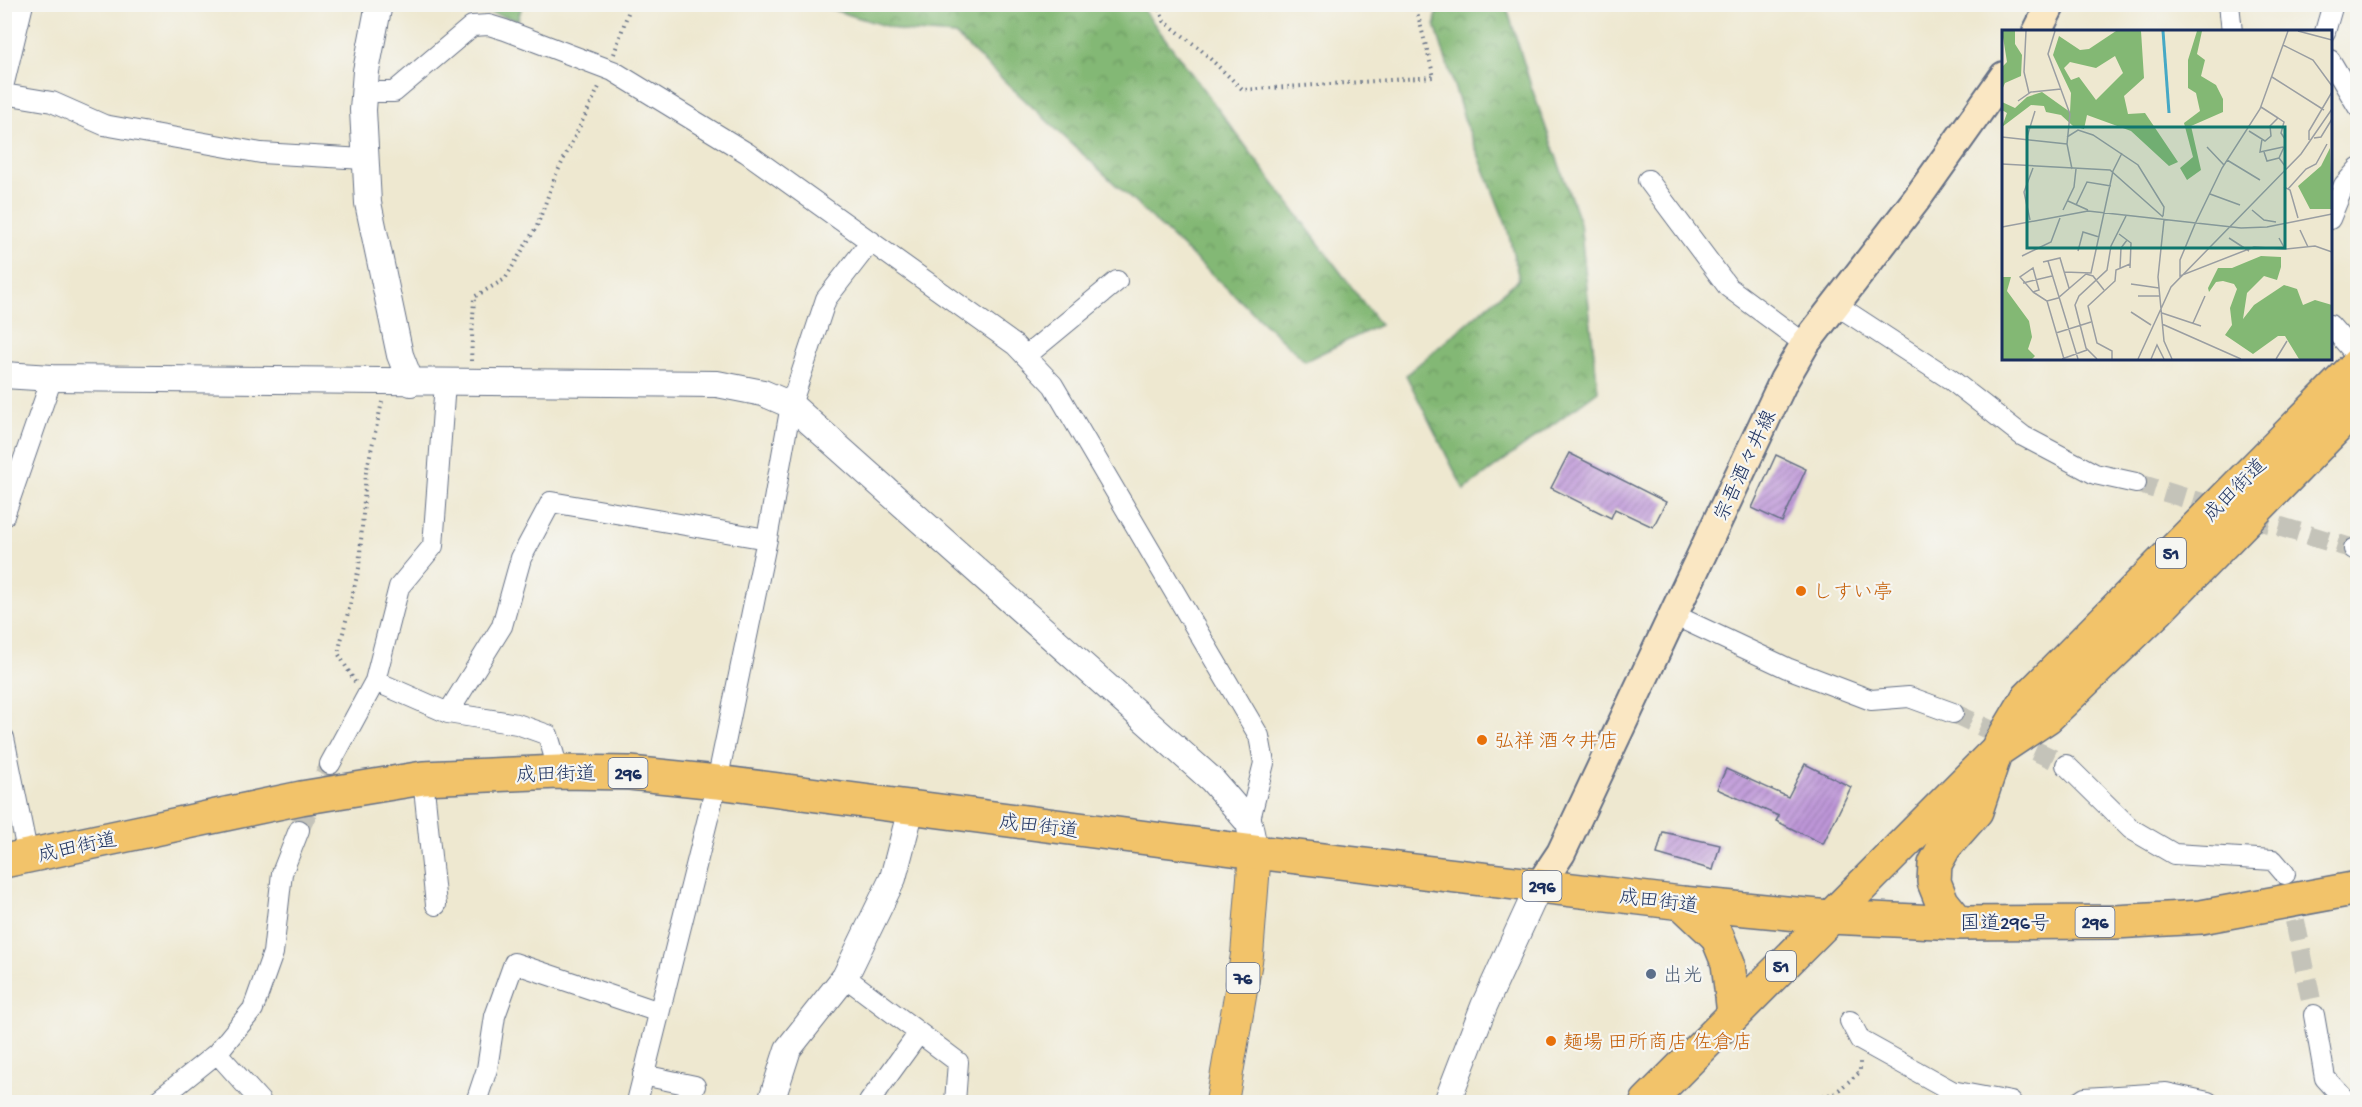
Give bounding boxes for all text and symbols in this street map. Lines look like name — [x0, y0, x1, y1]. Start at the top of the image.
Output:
inset map — [2002, 30, 2332, 360]
street label: 宗吾酒々井線 — [1710, 406, 1783, 526]
street label: 成田街道 — [2199, 454, 2273, 528]
road number: 51 — [2156, 538, 2186, 568]
place label: しすい亭 — [1813, 581, 1893, 606]
marker: しすい亭 — [1794, 584, 1808, 598]
place label: 弘祥 酒々井店 — [1494, 730, 1619, 755]
marker: 弘祥 酒々井店 — [1475, 733, 1489, 747]
road number: 296 — [608, 758, 648, 788]
street label: 成田街道 — [516, 762, 596, 789]
street label: 成田街道 — [997, 810, 1080, 845]
street label: 成田街道 — [36, 828, 119, 869]
road number: 296 — [1522, 871, 1562, 901]
street label: 成田街道 — [1617, 885, 1700, 920]
road number: 296 — [2076, 907, 2114, 937]
street label: 国道296号 — [1960, 913, 2050, 937]
road number: 51 — [1766, 951, 1796, 981]
road number: 76 — [1226, 963, 1260, 993]
place label: 出光 — [1663, 965, 1703, 989]
marker: 出光 — [1644, 967, 1658, 981]
place label: 麺場 田所商店 佐倉店 — [1563, 1031, 1752, 1056]
marker: 麺場 田所商店 佐倉店 — [1544, 1034, 1558, 1048]

